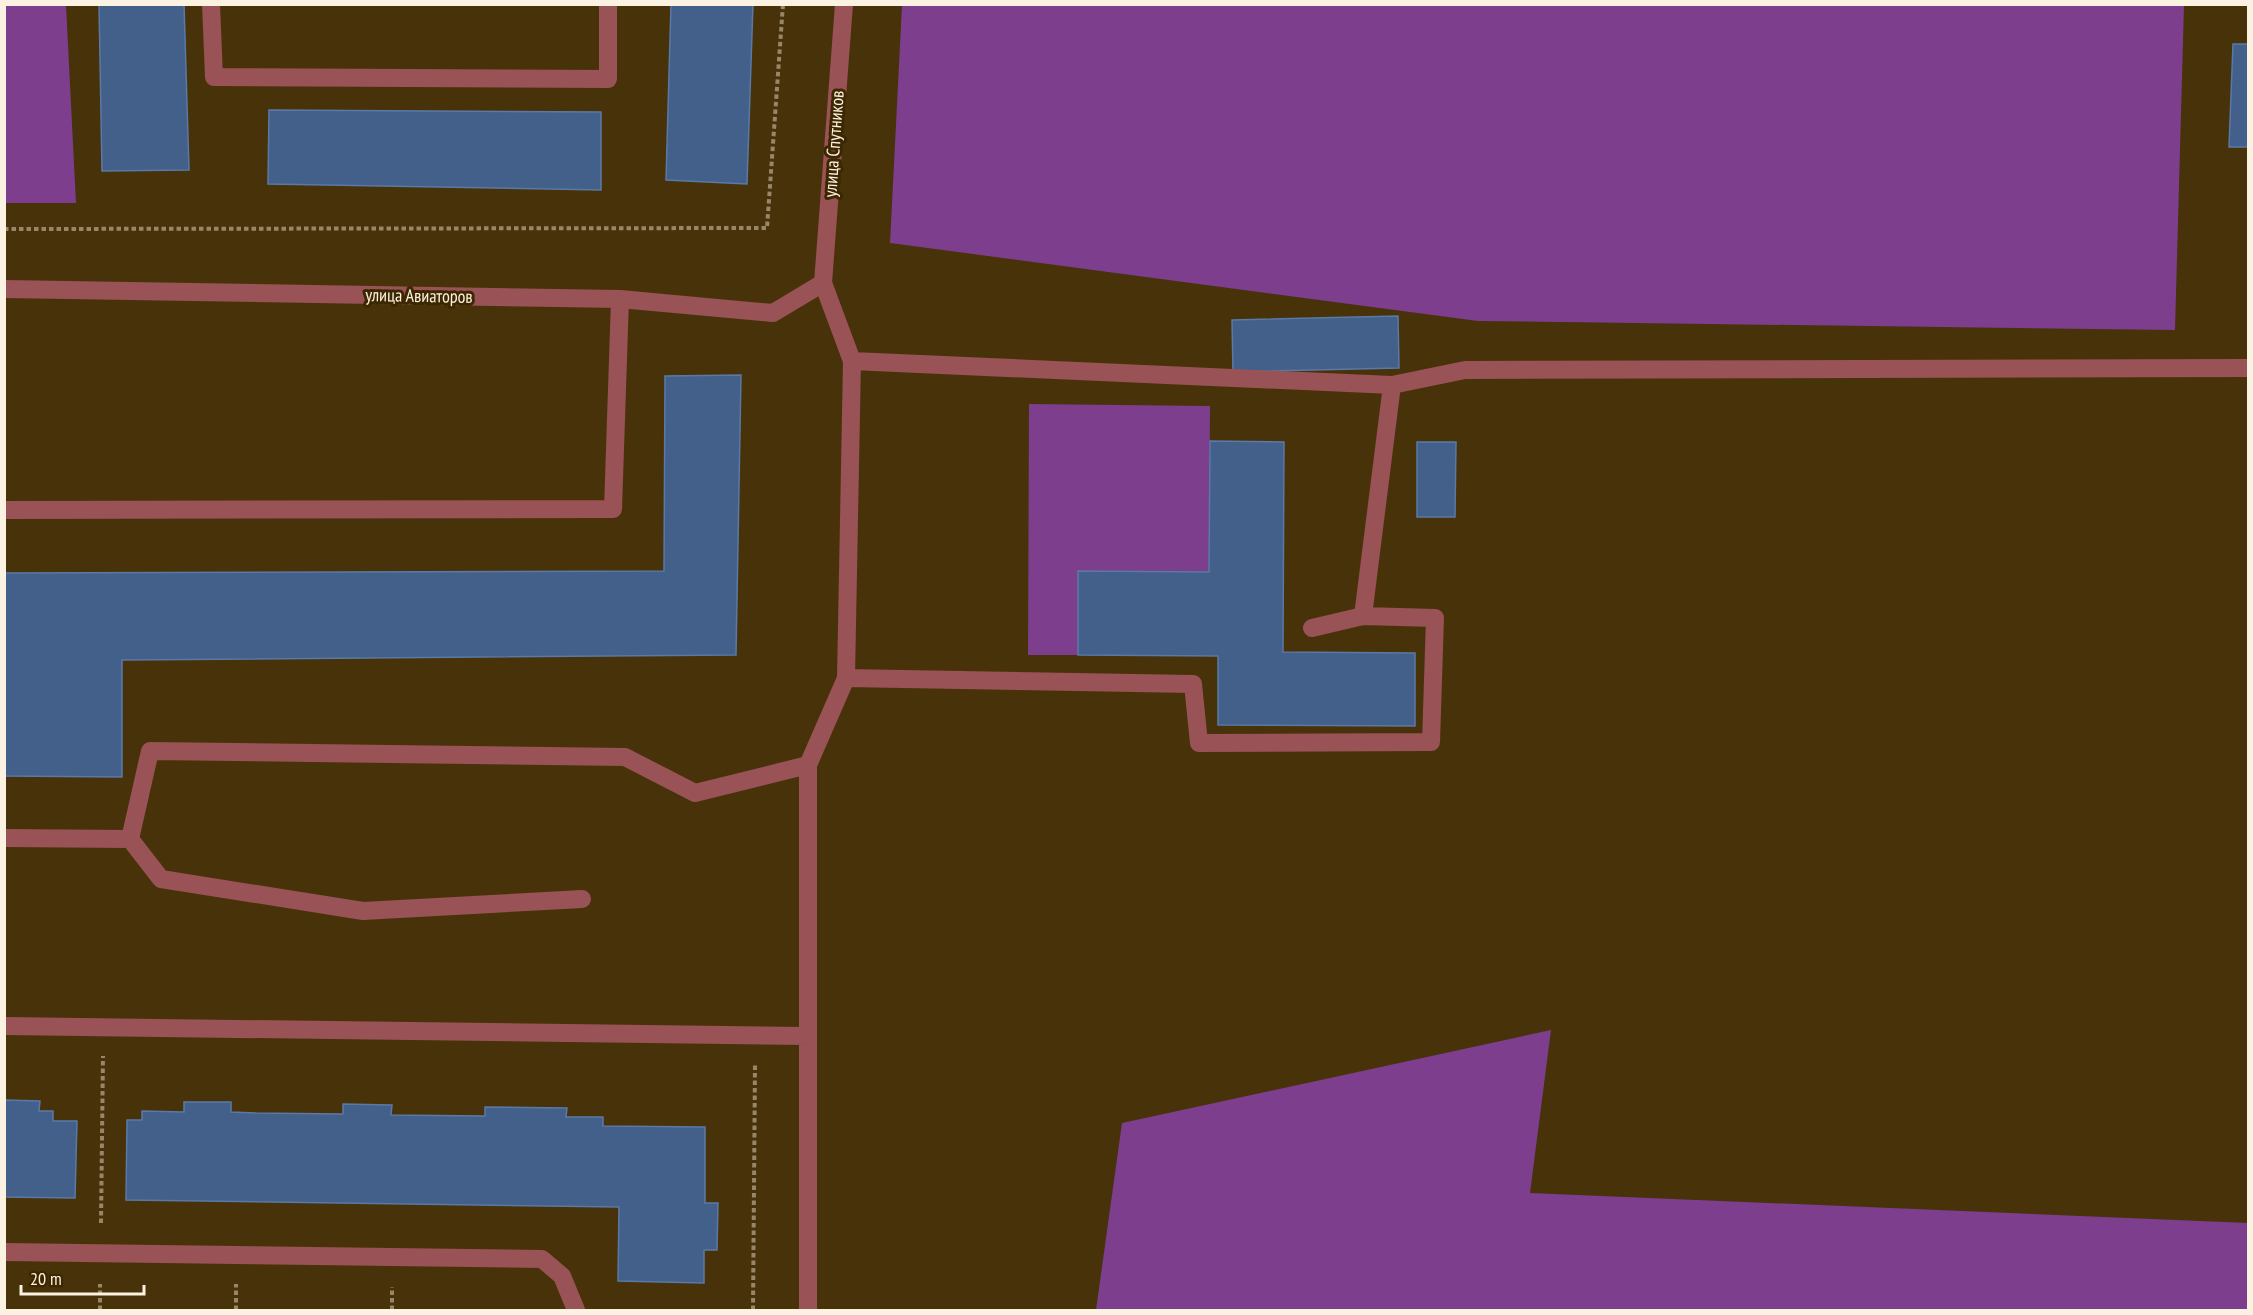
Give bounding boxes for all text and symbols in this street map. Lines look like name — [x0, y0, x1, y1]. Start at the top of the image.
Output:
street label: улица Спутников — [818, 90, 849, 198]
street label: улица Авиаторов — [365, 283, 473, 308]
scale bar — [21, 1258, 144, 1296]
text: 20 m — [30, 1267, 62, 1290]

